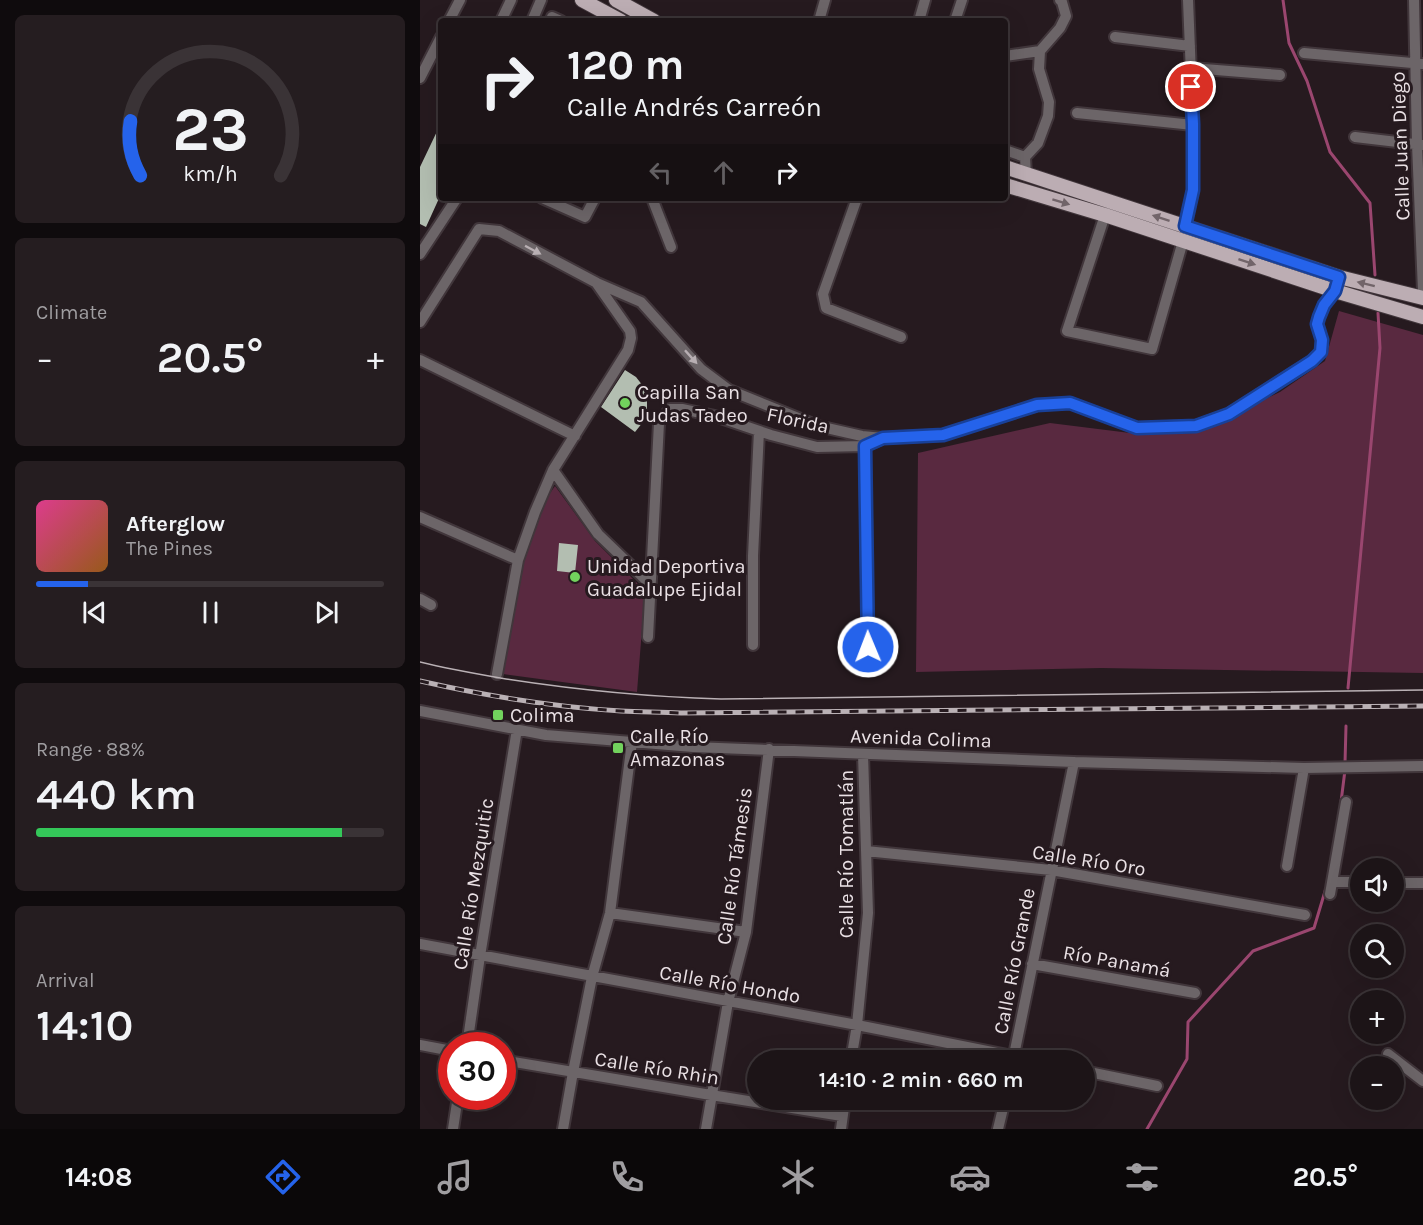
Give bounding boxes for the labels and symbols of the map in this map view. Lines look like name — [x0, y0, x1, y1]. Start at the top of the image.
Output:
pin — [1165, 61, 1216, 112]
street label: Calle Juan Diego — [1386, 71, 1415, 221]
one-way arrow — [1052, 198, 1070, 207]
one-way arrow — [1152, 213, 1170, 222]
one-way arrow — [524, 244, 542, 254]
one-way arrow — [1238, 257, 1256, 267]
one-way arrow — [1357, 278, 1375, 288]
one-way arrow — [684, 349, 697, 364]
place label: Capilla San Judas Tadeo — [637, 381, 748, 427]
marker: Capilla San Judas Tadeo — [618, 396, 632, 410]
street label: Florida — [765, 403, 831, 438]
place label: Unidad Deportiva Guadalupe Ejidal — [587, 555, 745, 601]
marker: Unidad Deportiva Guadalupe Ejidal — [568, 570, 582, 584]
position arrow — [836, 615, 900, 679]
place label: Colima — [510, 704, 574, 727]
marker: Colima — [491, 708, 505, 722]
place label: Calle Río Amazonas — [630, 725, 725, 771]
street label: Avenida Colima — [850, 725, 992, 752]
marker: Calle Río Amazonas — [611, 741, 625, 755]
street label: Calle Río Tomatlán — [835, 770, 858, 938]
street label: Calle Río Támesis — [712, 786, 757, 946]
street label: Calle Río Mezquitic — [449, 797, 498, 972]
street label: Calle Río Oro — [1031, 840, 1147, 881]
street label: Calle Río Grande — [989, 886, 1040, 1036]
street label: Río Panamá — [1061, 941, 1172, 982]
street label: Calle Río Hondo — [658, 961, 802, 1008]
speed limit sign: 30 — [438, 1032, 516, 1110]
street label: Calle Río Rhin — [593, 1047, 721, 1090]

